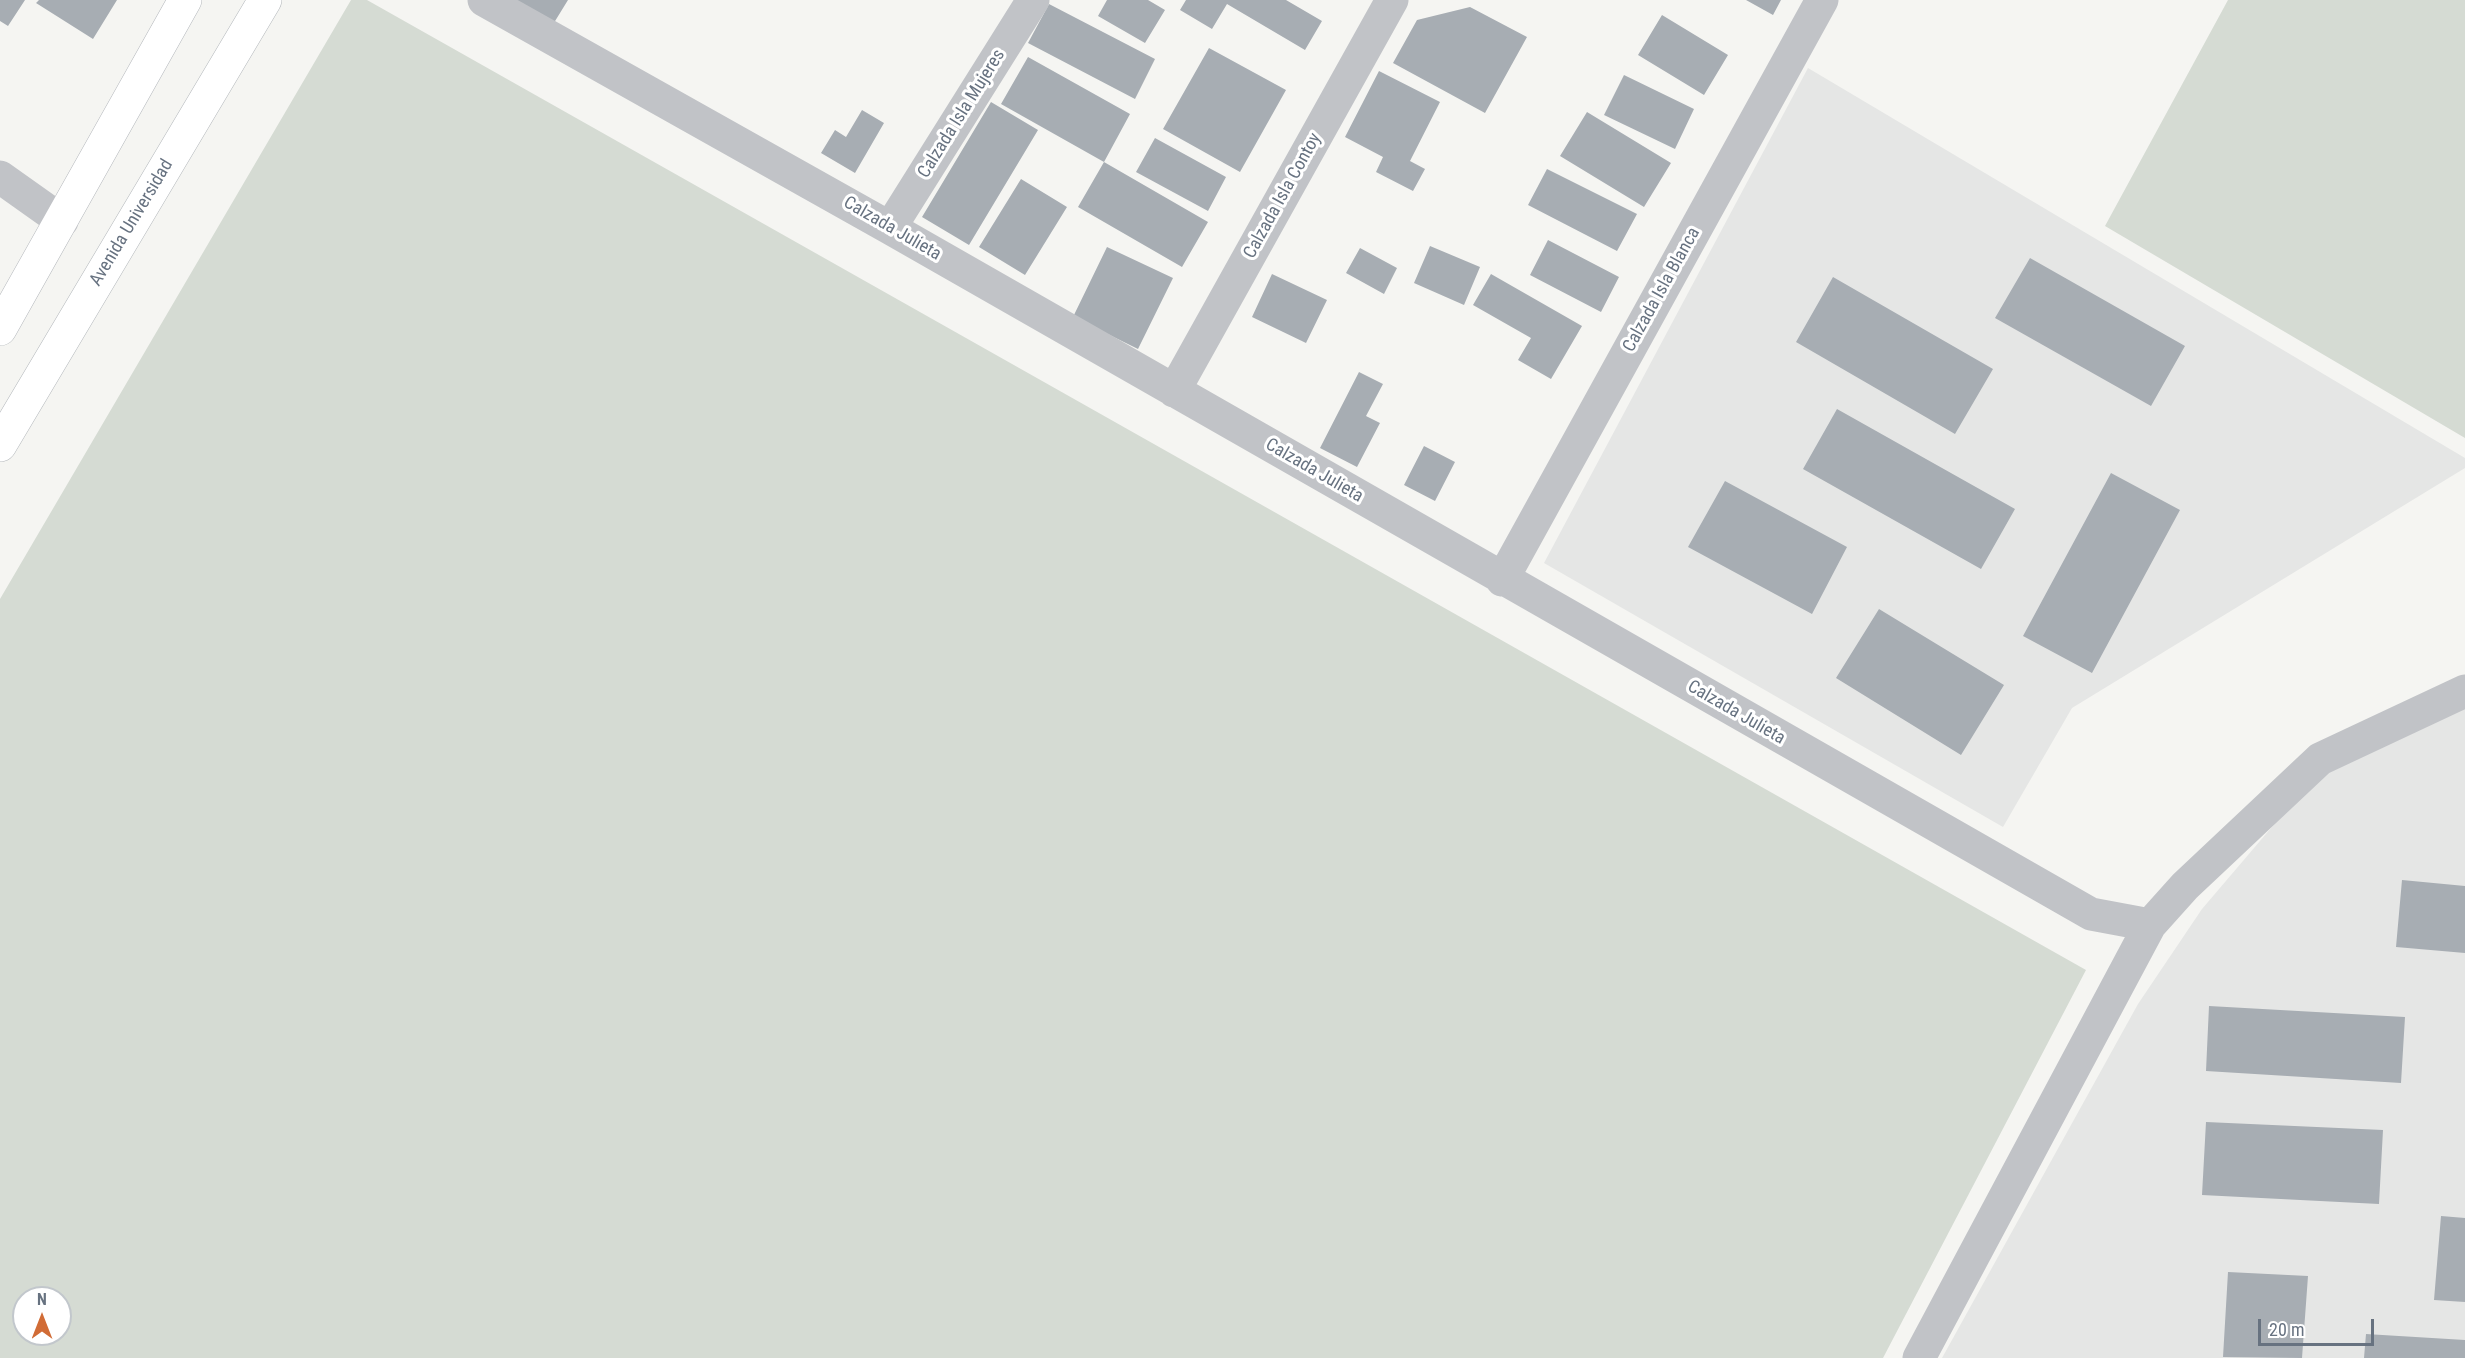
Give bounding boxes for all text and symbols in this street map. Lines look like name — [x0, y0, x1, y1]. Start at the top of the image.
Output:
street label: Calzada Isla Mujeres — [914, 46, 1010, 182]
street label: Calzada Isla Contoy — [1240, 129, 1326, 263]
street label: Avenida Universidad — [86, 156, 178, 290]
street label: Calzada Julieta — [839, 192, 945, 266]
street label: Calzada Isla Blanca — [1619, 224, 1705, 356]
street label: Calzada Julieta — [1261, 434, 1367, 508]
street label: Calzada Julieta — [1683, 676, 1789, 750]
north arrow — [12, 1286, 72, 1346]
text: N — [37, 1290, 47, 1309]
scale bar — [2261, 1307, 2376, 1345]
text: 20 m — [2269, 1319, 2304, 1340]

